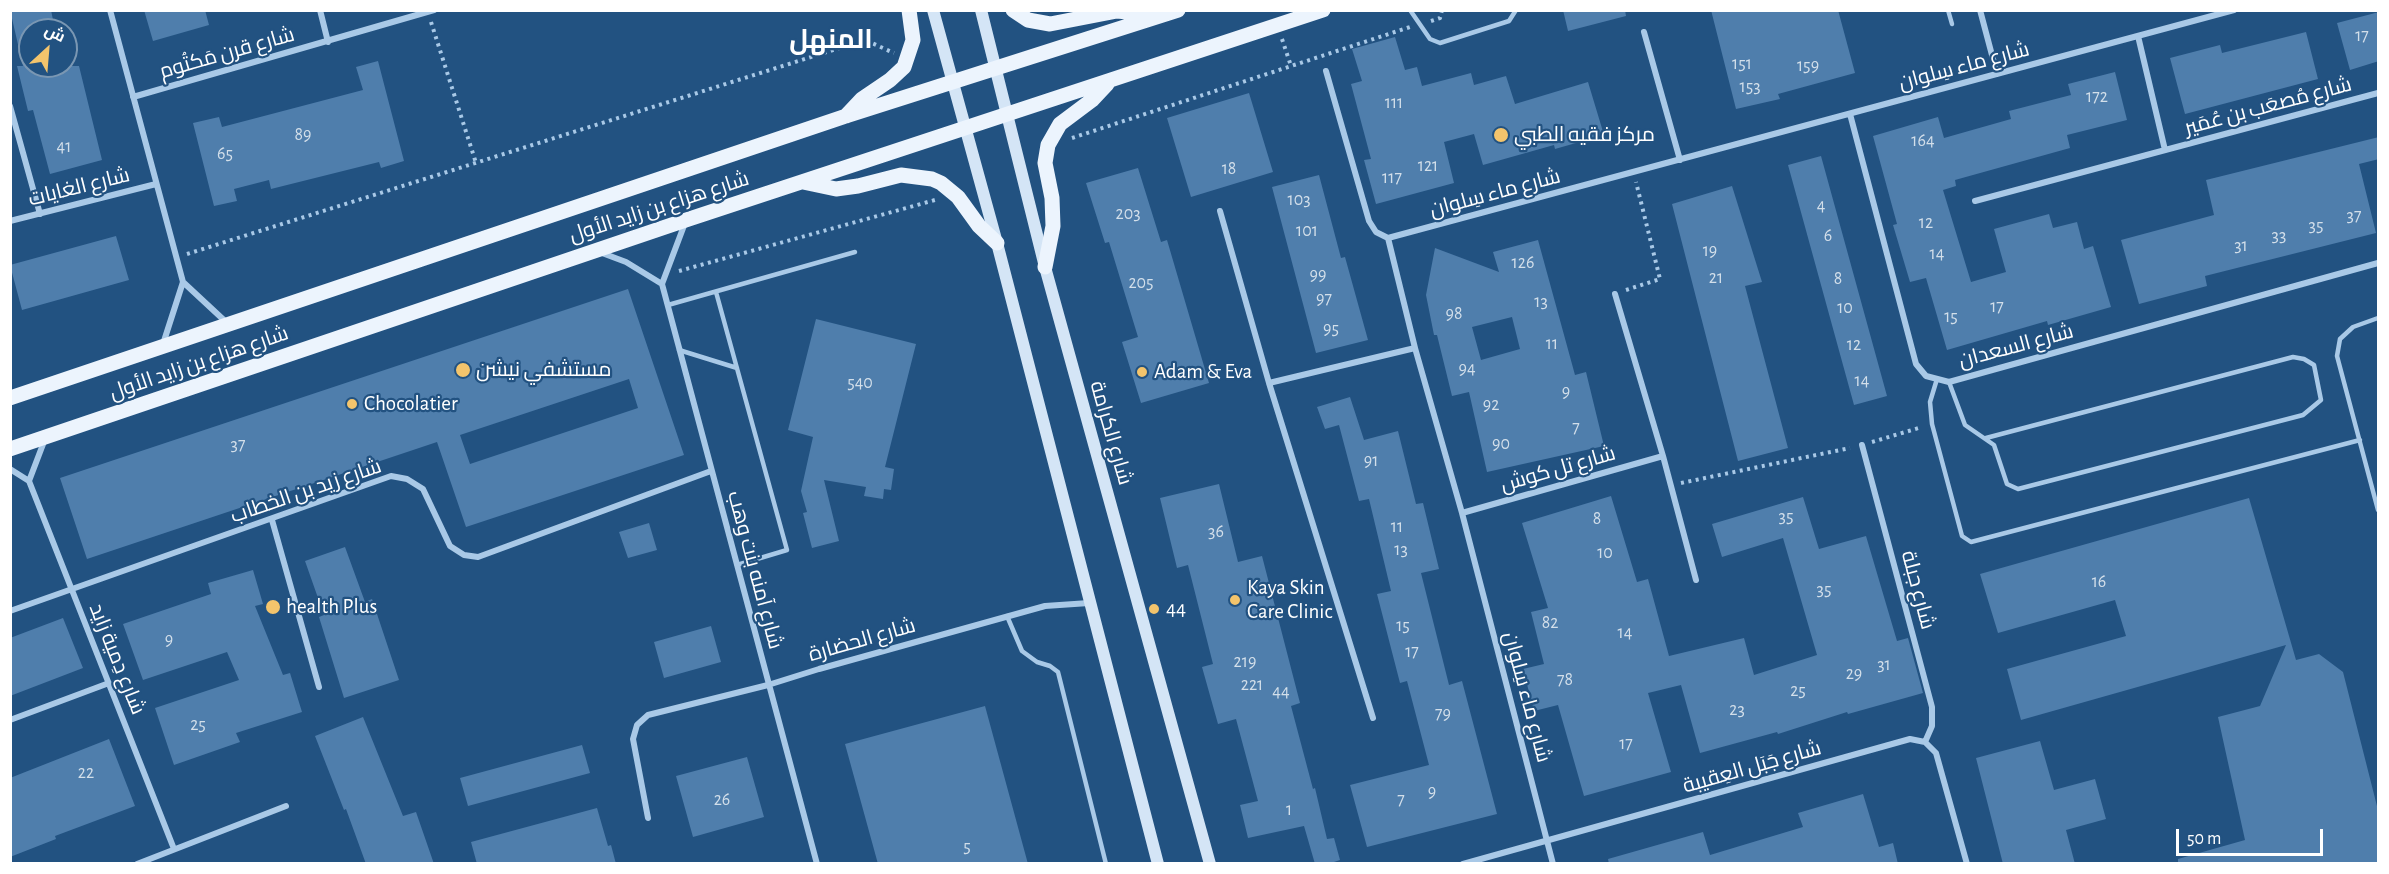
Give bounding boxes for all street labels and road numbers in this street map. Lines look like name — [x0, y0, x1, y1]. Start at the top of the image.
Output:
street label: شارع قرن مَكتُوم — [157, 22, 297, 84]
street label: شارع ماء سِلوان — [1896, 36, 2032, 96]
street label: شارع مُصعَب بن عُمَير — [2182, 72, 2354, 140]
street label: شارع الغايات — [26, 162, 132, 212]
street label: شارع ماء سِلوان — [1427, 163, 1563, 223]
street label: شارع هزاع بن زايد الأول — [566, 166, 752, 248]
street label: شارع السعدان — [1956, 319, 2076, 373]
street label: شارع هزاع بن زايد الأول — [106, 321, 292, 405]
street label: شارع الكرامة — [1084, 378, 1138, 488]
street label: شارع تل كوش — [1498, 441, 1618, 497]
street label: شارع زيد بن الخطاب — [227, 453, 385, 529]
street label: شارع آمنه بنت وهب — [722, 488, 788, 652]
street label: شارع جبلة — [1895, 548, 1941, 632]
street label: شارع دِمية زايد — [83, 600, 151, 718]
street label: شارع الحضارة — [806, 613, 918, 667]
street label: شارع ماء سِلوان — [1497, 629, 1557, 765]
street label: شارع جَبَل العِقيبة — [1680, 735, 1824, 799]

